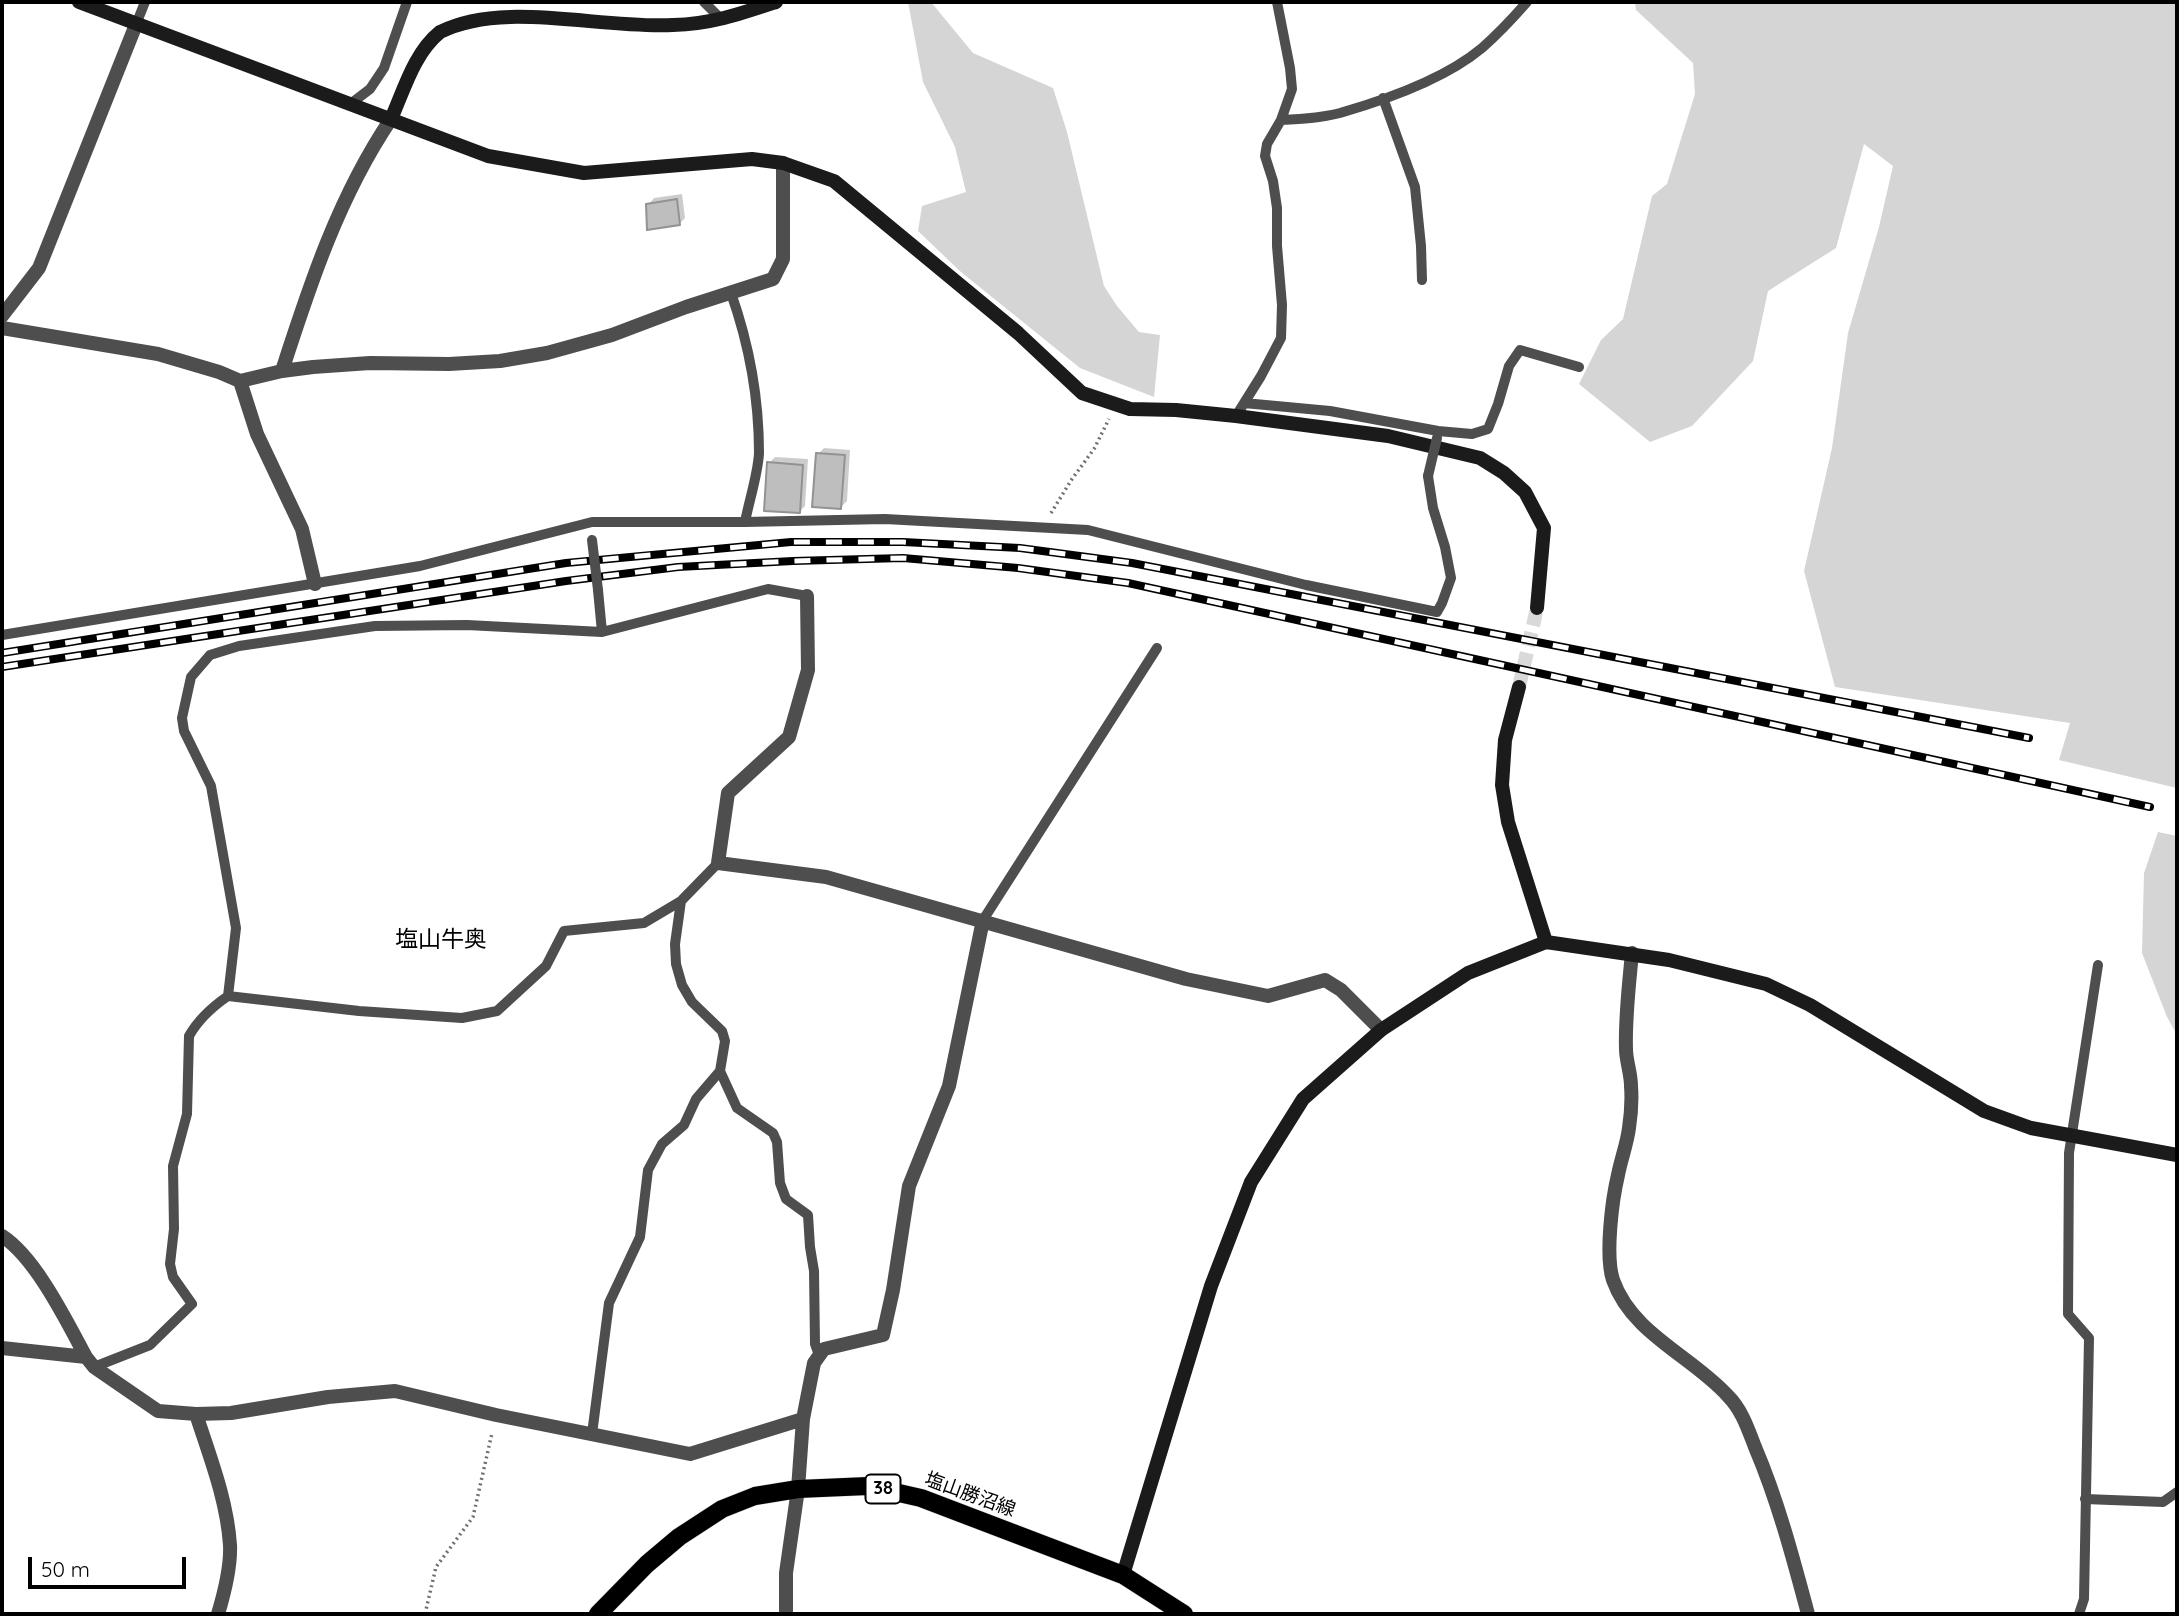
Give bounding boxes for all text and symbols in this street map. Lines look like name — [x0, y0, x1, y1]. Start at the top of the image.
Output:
district label: 塩山牛奥 — [395, 926, 487, 954]
street label: 塩山勝沼線 — [921, 1468, 1019, 1522]
road number: 38 — [866, 1474, 900, 1504]
scale bar — [32, 1542, 189, 1586]
text: 50 m — [41, 1556, 90, 1582]

